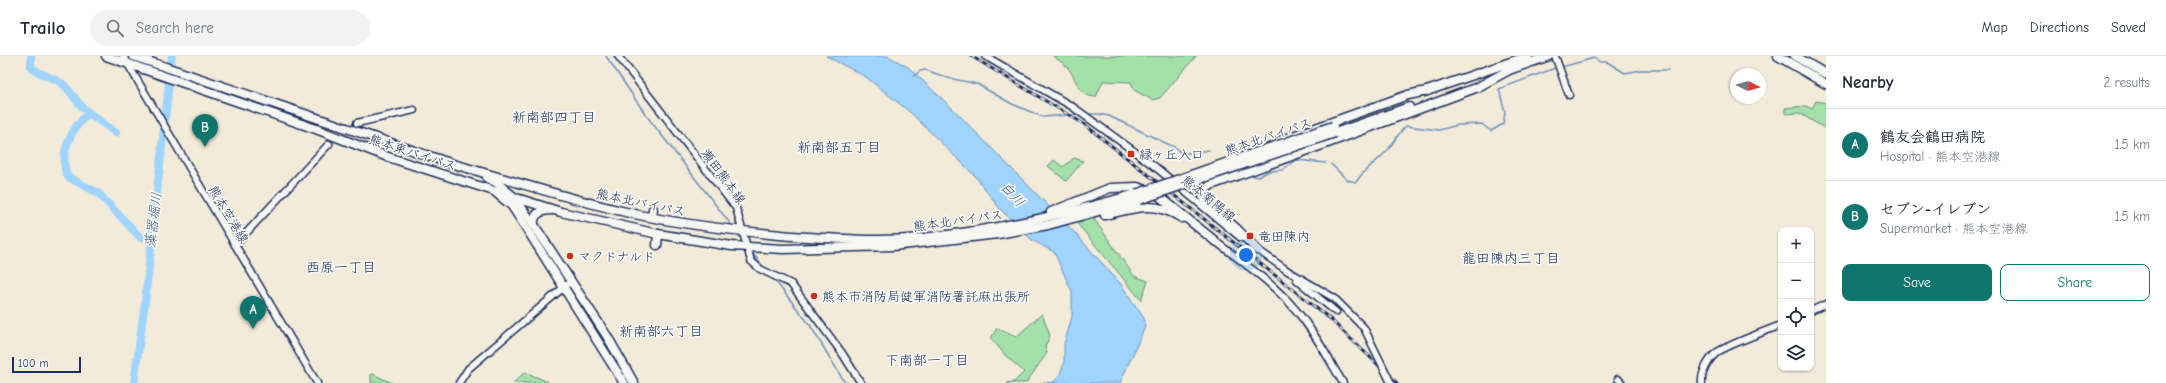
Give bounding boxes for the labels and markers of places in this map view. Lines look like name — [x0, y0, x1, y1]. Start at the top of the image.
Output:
pin: B — [192, 114, 218, 147]
place label: 緑ヶ丘入口 — [1139, 147, 1204, 162]
marker: 緑ヶ丘入口 — [1126, 149, 1136, 159]
place label: 竜田陳内 — [1258, 229, 1310, 244]
marker: 竜田陳内 — [1245, 231, 1255, 241]
place label: マクドナルド — [578, 249, 655, 264]
marker: マクドナルド — [565, 251, 575, 261]
place label: 熊本市消防局健軍消防署託麻出張所 — [822, 289, 1030, 304]
marker: 熊本市消防局健軍消防署託麻出張所 — [809, 291, 819, 301]
pin: A — [240, 296, 266, 329]

